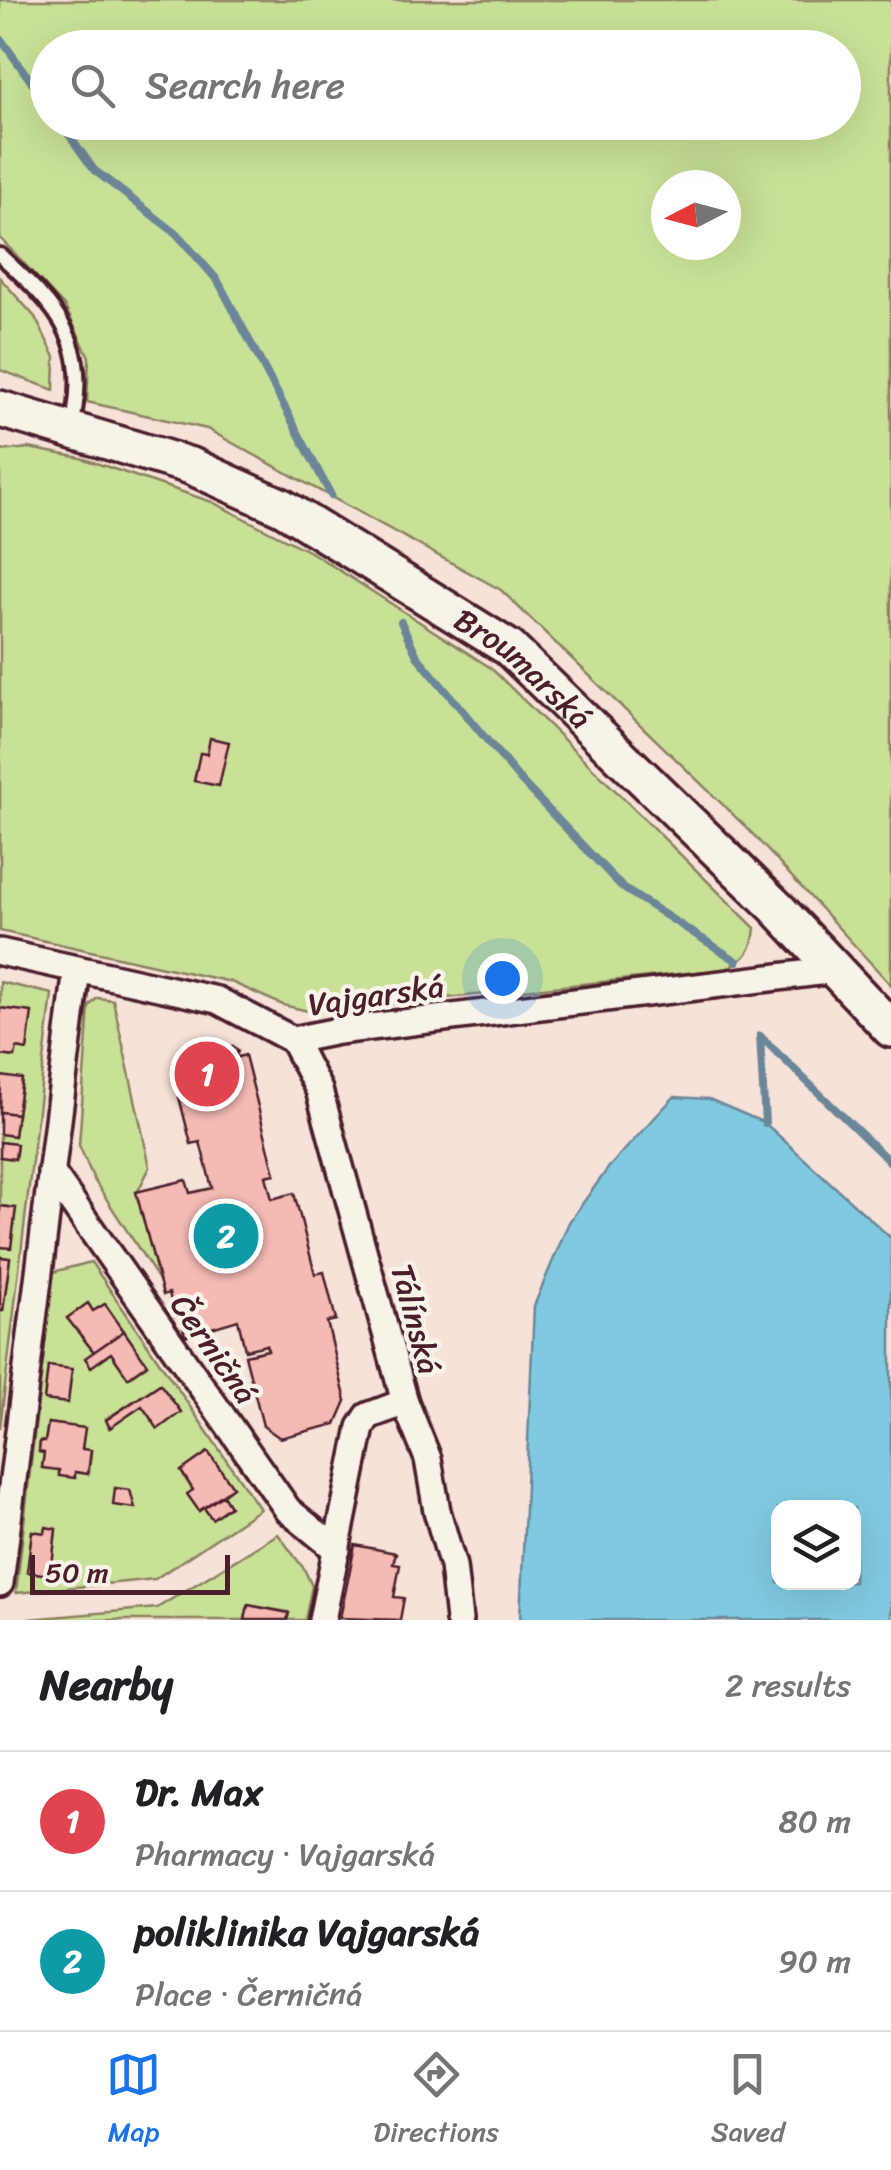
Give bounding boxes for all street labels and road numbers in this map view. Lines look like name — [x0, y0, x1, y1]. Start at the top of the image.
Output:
street label: Broumarská — [442, 592, 606, 744]
street label: Vajgarská — [305, 958, 448, 1033]
street label: Tálínská — [373, 1257, 458, 1381]
street label: Černičná — [154, 1282, 273, 1417]

